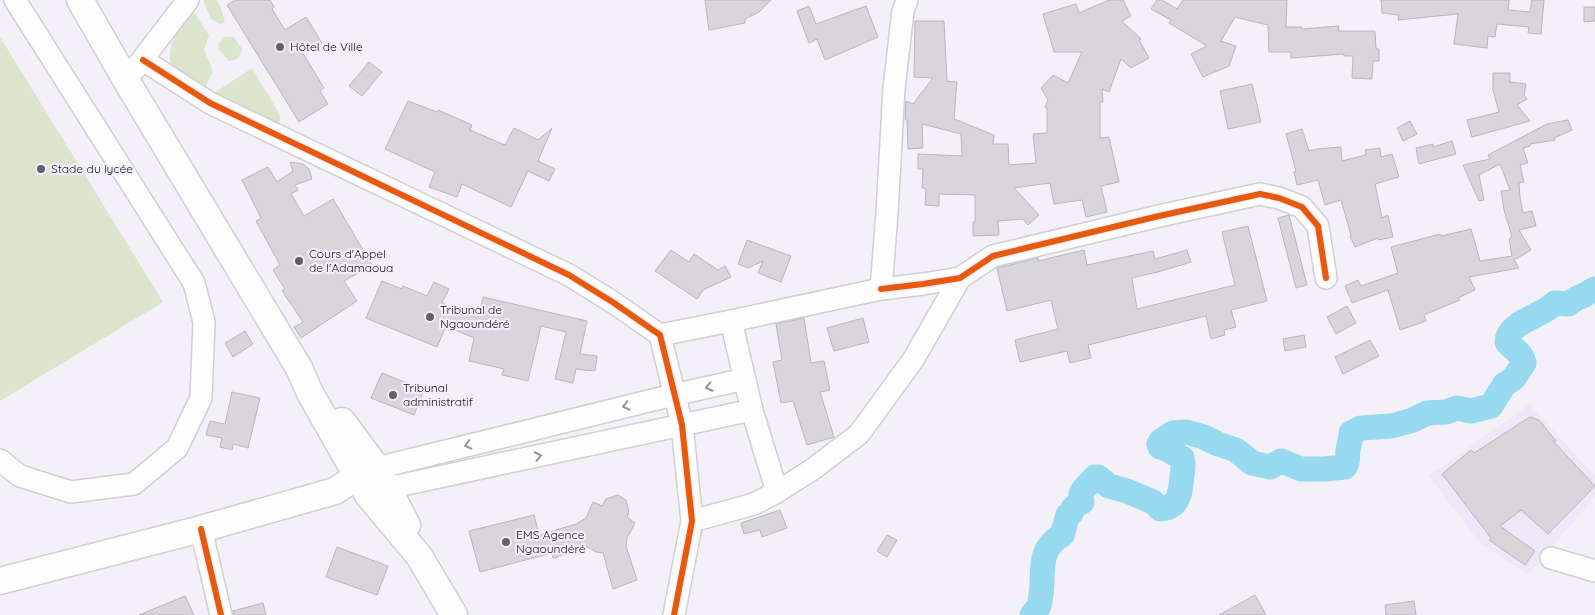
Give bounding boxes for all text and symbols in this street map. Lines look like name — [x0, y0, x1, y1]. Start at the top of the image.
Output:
place label: Hôtel de Ville — [290, 39, 363, 54]
marker: Hôtel de Ville — [274, 41, 286, 53]
place label: Stade du lycée — [51, 161, 133, 176]
marker: Stade du lycée — [35, 163, 47, 175]
place label: Cours d'Appel de l'Adamaoua — [309, 246, 393, 275]
marker: Cours d'Appel de l'Adamaoua — [293, 255, 305, 267]
place label: Tribunal de Ngaoundéré — [440, 302, 510, 331]
marker: Tribunal de Ngaoundéré — [424, 311, 436, 323]
place label: Tribunal administratif — [403, 380, 474, 409]
one-way arrow — [705, 381, 714, 392]
marker: Tribunal administratif — [387, 389, 399, 401]
one-way arrow — [622, 400, 631, 411]
one-way arrow — [464, 439, 473, 450]
one-way arrow — [534, 451, 543, 461]
place label: EMS Agence Ngaoundéré — [516, 527, 586, 556]
marker: EMS Agence Ngaoundéré — [500, 536, 512, 548]

